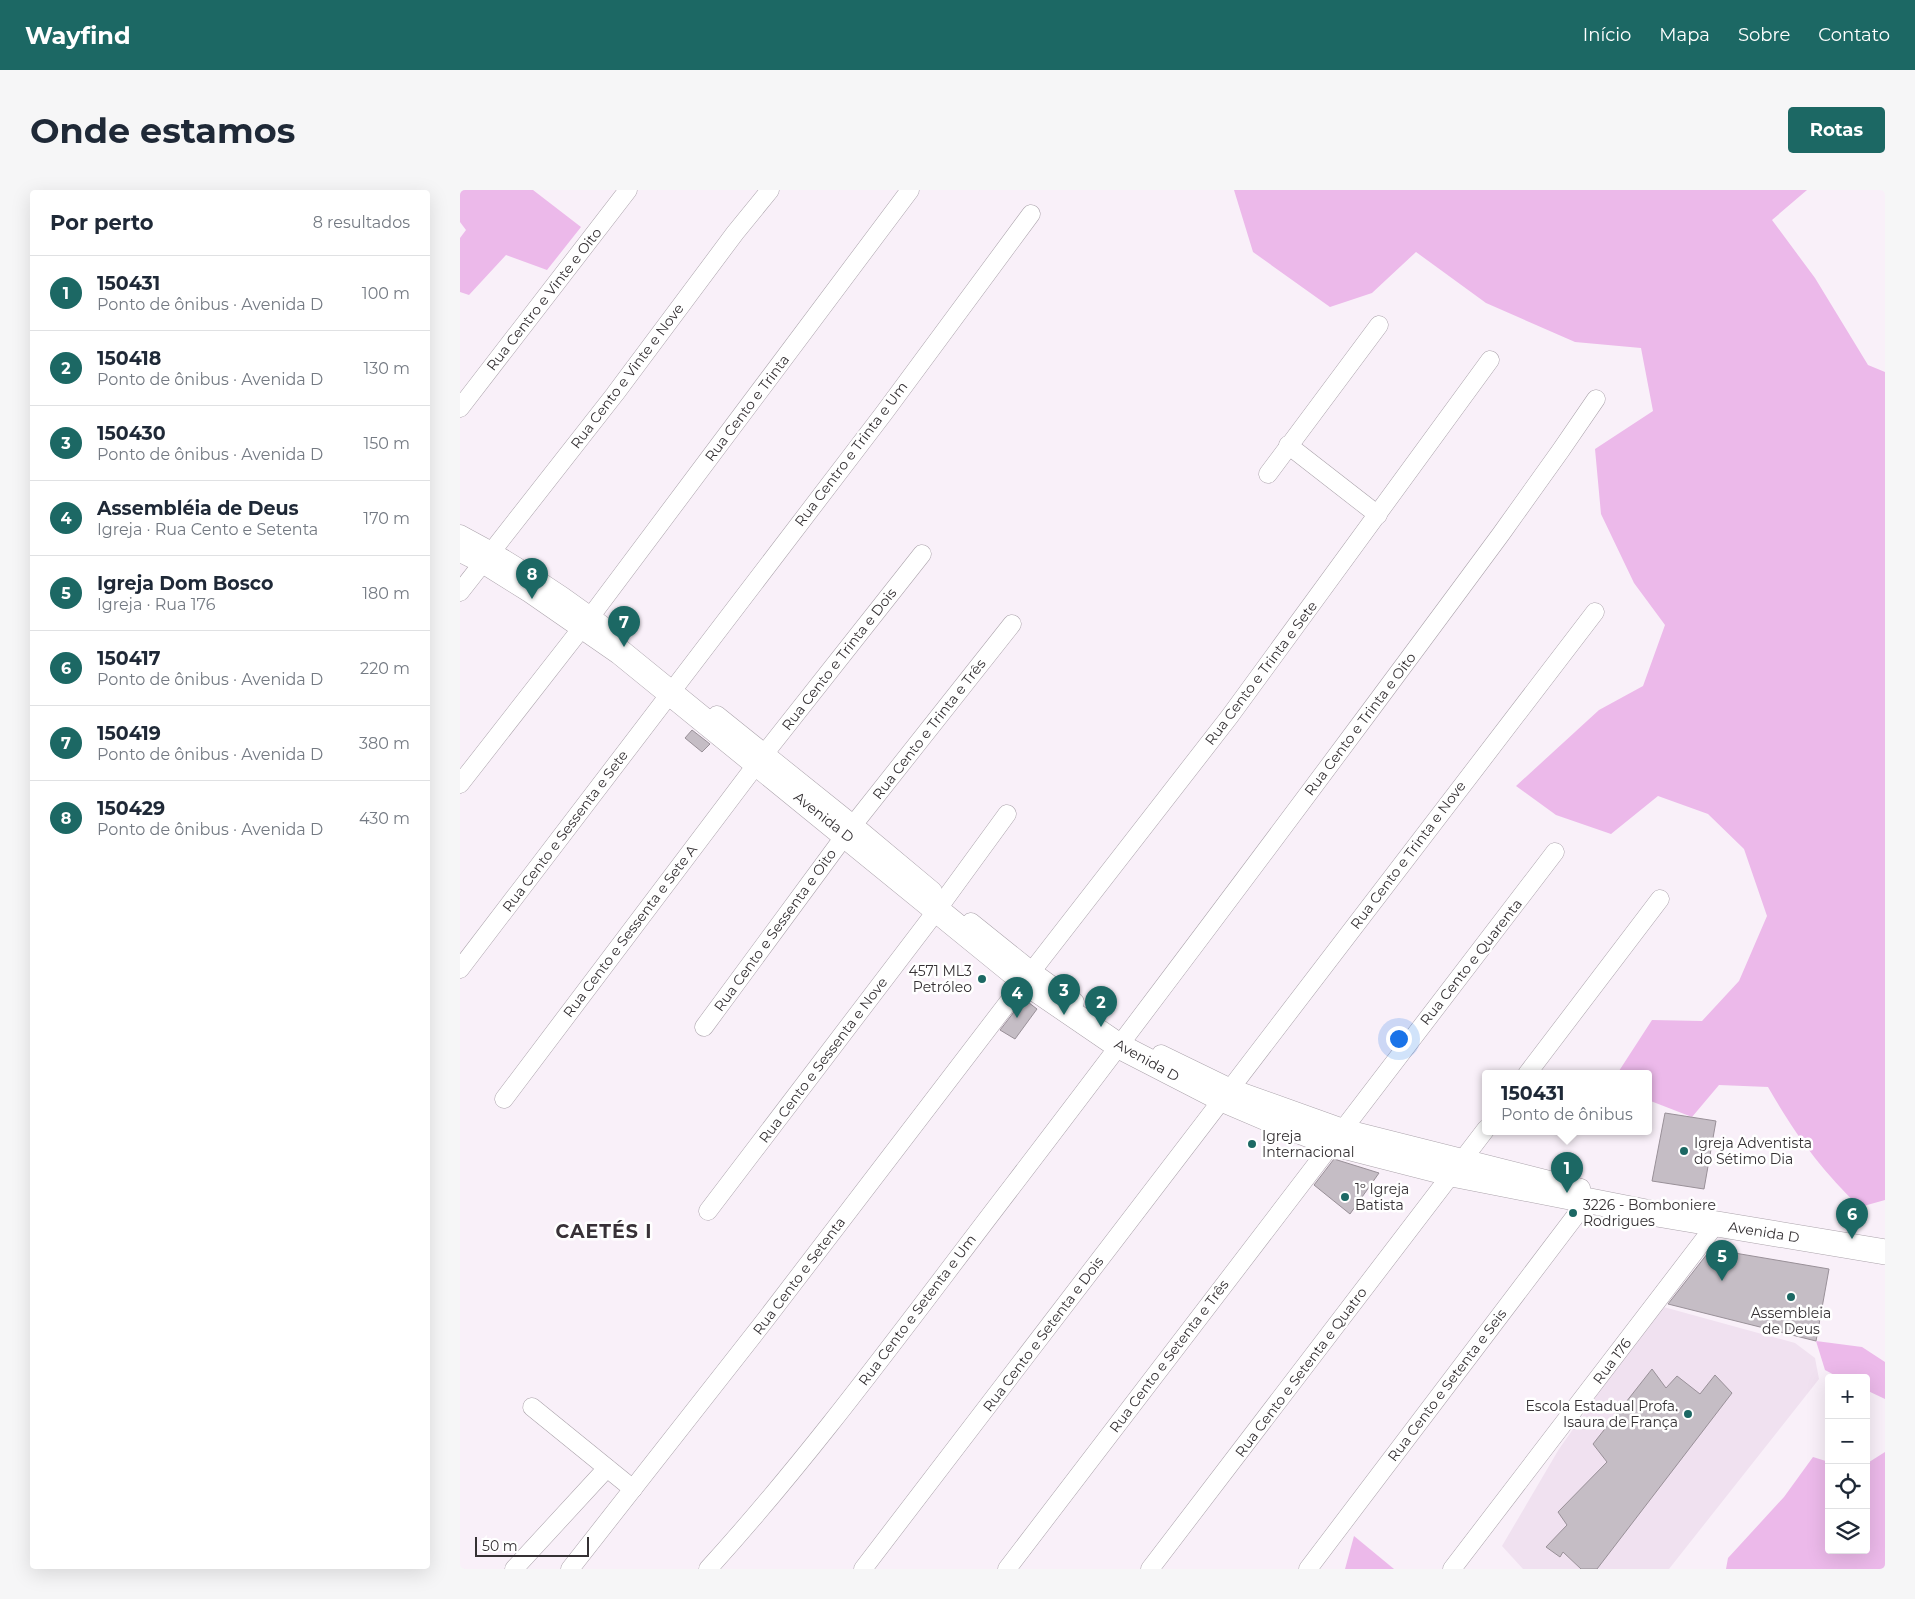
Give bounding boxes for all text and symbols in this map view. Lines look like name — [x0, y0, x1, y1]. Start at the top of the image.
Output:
text: Wayfind — [25, 21, 131, 50]
text: Início — [1583, 24, 1631, 46]
text: Mapa — [1659, 24, 1710, 46]
text: Sobre — [1738, 24, 1790, 46]
text: Contato — [1818, 24, 1890, 46]
button: Rotas — [1788, 107, 1885, 153]
text: Onde estamos — [30, 109, 295, 152]
text: Por perto — [50, 210, 154, 235]
text: 8 resultados — [313, 213, 410, 232]
street label: Rua Centro e Vinte e Oito — [483, 224, 606, 374]
text: 150431 — [97, 272, 160, 295]
text: 1 — [63, 284, 69, 303]
text: 100 m — [362, 284, 410, 303]
text: Ponto de ônibus · Avenida D — [97, 295, 323, 314]
street label: Rua Cento e Vinte e Nove — [566, 300, 688, 452]
text: 150418 — [97, 347, 161, 370]
street label: Rua Cento e Trinta — [701, 351, 793, 465]
text: 2 — [61, 359, 71, 378]
text: 130 m — [363, 359, 410, 378]
text: Ponto de ônibus · Avenida D — [97, 370, 323, 389]
street label: Rua Centro e Trinta e Um — [791, 378, 911, 530]
text: 150430 — [97, 422, 166, 445]
text: 3 — [61, 434, 71, 453]
text: 150 m — [363, 434, 410, 453]
text: Ponto de ônibus · Avenida D — [97, 445, 323, 464]
text: Assembléia de Deus — [97, 497, 299, 520]
text: 4 — [60, 509, 72, 528]
text: 170 m — [363, 509, 410, 528]
text: Igreja · Rua Cento e Setenta — [97, 520, 318, 539]
pin: 8 — [516, 558, 548, 599]
text: Igreja Dom Bosco — [97, 572, 273, 595]
text: 5 — [61, 584, 71, 603]
text: 180 m — [362, 584, 410, 603]
street label: Rua Cento e Trinta e Dois — [778, 584, 900, 734]
text: Igreja · Rua 176 — [97, 595, 215, 614]
street label: Rua Cento e Trinta e Sete — [1201, 597, 1321, 749]
pin: 7 — [608, 606, 640, 647]
text: 150417 — [97, 647, 161, 670]
street label: Rua Cento e Trinta e Oito — [1300, 649, 1420, 799]
street label: Rua Cento e Trinta e Três — [868, 655, 990, 803]
text: 6 — [61, 659, 71, 678]
text: 220 m — [360, 659, 410, 678]
text: Ponto de ônibus · Avenida D — [97, 670, 323, 689]
text: 150419 — [97, 722, 161, 745]
text: 7 — [61, 734, 71, 753]
text: 380 m — [359, 734, 410, 753]
text: Ponto de ônibus · Avenida D — [97, 745, 323, 764]
street label: Rua Cento e Sessenta e Sete — [498, 747, 632, 915]
street label: Rua Cento e Trinta e Nove — [1346, 777, 1470, 933]
street label: Avenida D — [790, 788, 858, 846]
text: 150429 — [97, 797, 165, 820]
text: 8 — [61, 809, 71, 828]
text: 430 m — [359, 809, 410, 828]
text: Ponto de ônibus · Avenida D — [97, 820, 323, 839]
street label: Rua Cento e Sessenta e Sete A — [559, 840, 701, 1021]
street label: Rua Cento e Sessenta e Oito — [710, 845, 840, 1015]
street label: Rua Cento e Quarenta — [1416, 895, 1526, 1029]
place label: 4571 ML3 Petróleo — [908, 962, 972, 996]
marker: 4571 ML3 Petróleo — [976, 973, 988, 985]
street label: Rua Cento e Sessenta e Nove — [755, 974, 891, 1146]
pin: 3 — [1048, 974, 1080, 1015]
pin: 4 — [1001, 977, 1033, 1018]
pin: 2 — [1085, 986, 1117, 1027]
your location — [1386, 1026, 1412, 1052]
street label: Avenida D — [1111, 1035, 1183, 1085]
popup — [1482, 1070, 1652, 1135]
text: 150431 — [1501, 1082, 1564, 1105]
text: Ponto de ônibus — [1501, 1105, 1633, 1124]
place label: Igreja Internacional — [1262, 1127, 1355, 1161]
place label: Igreja Adventista do Sétimo Dia — [1694, 1134, 1812, 1168]
marker: Igreja Internacional — [1246, 1138, 1258, 1150]
marker: Igreja Adventista do Sétimo Dia — [1678, 1145, 1690, 1157]
pin: 1 — [1551, 1152, 1583, 1193]
place label: 1º Igreja Batista — [1355, 1180, 1409, 1214]
marker: 1º Igreja Batista — [1339, 1191, 1351, 1203]
place label: 3226 - Bomboniere Rodrigues — [1583, 1196, 1716, 1230]
pin: 6 — [1836, 1198, 1868, 1239]
marker: 3226 - Bomboniere Rodrigues — [1567, 1207, 1579, 1219]
street label: Rua Cento e Setenta — [749, 1213, 849, 1339]
street label: Avenida D — [1727, 1217, 1801, 1247]
district label: CAETÉS I — [555, 1220, 653, 1243]
street label: Rua Cento e Setenta e Um — [854, 1231, 980, 1389]
pin: 5 — [1706, 1240, 1738, 1281]
street label: Rua Cento e Setenta e Dois — [979, 1253, 1107, 1415]
street label: Rua Cento e Setenta e Três — [1105, 1276, 1233, 1436]
street label: Rua Cento e Setenta e Quatro — [1231, 1283, 1371, 1461]
marker: Assembleia de Deus — [1785, 1291, 1797, 1303]
place label: Assembleia de Deus — [1751, 1304, 1831, 1338]
street label: Rua Cento e Setenta e Seis — [1384, 1305, 1510, 1465]
street label: Rua 176 — [1589, 1334, 1635, 1388]
map controls — [1825, 1374, 1870, 1554]
button: + — [1825, 1374, 1870, 1419]
place label: Escola Estadual Profa. Isaura de França — [1526, 1397, 1678, 1431]
marker: Escola Estadual Profa. Isaura de França — [1682, 1408, 1694, 1420]
button: − — [1825, 1419, 1870, 1464]
button: locate — [1825, 1464, 1870, 1509]
button: layers — [1825, 1509, 1870, 1554]
scale bar — [475, 1534, 589, 1557]
text: 50 m — [482, 1537, 518, 1555]

